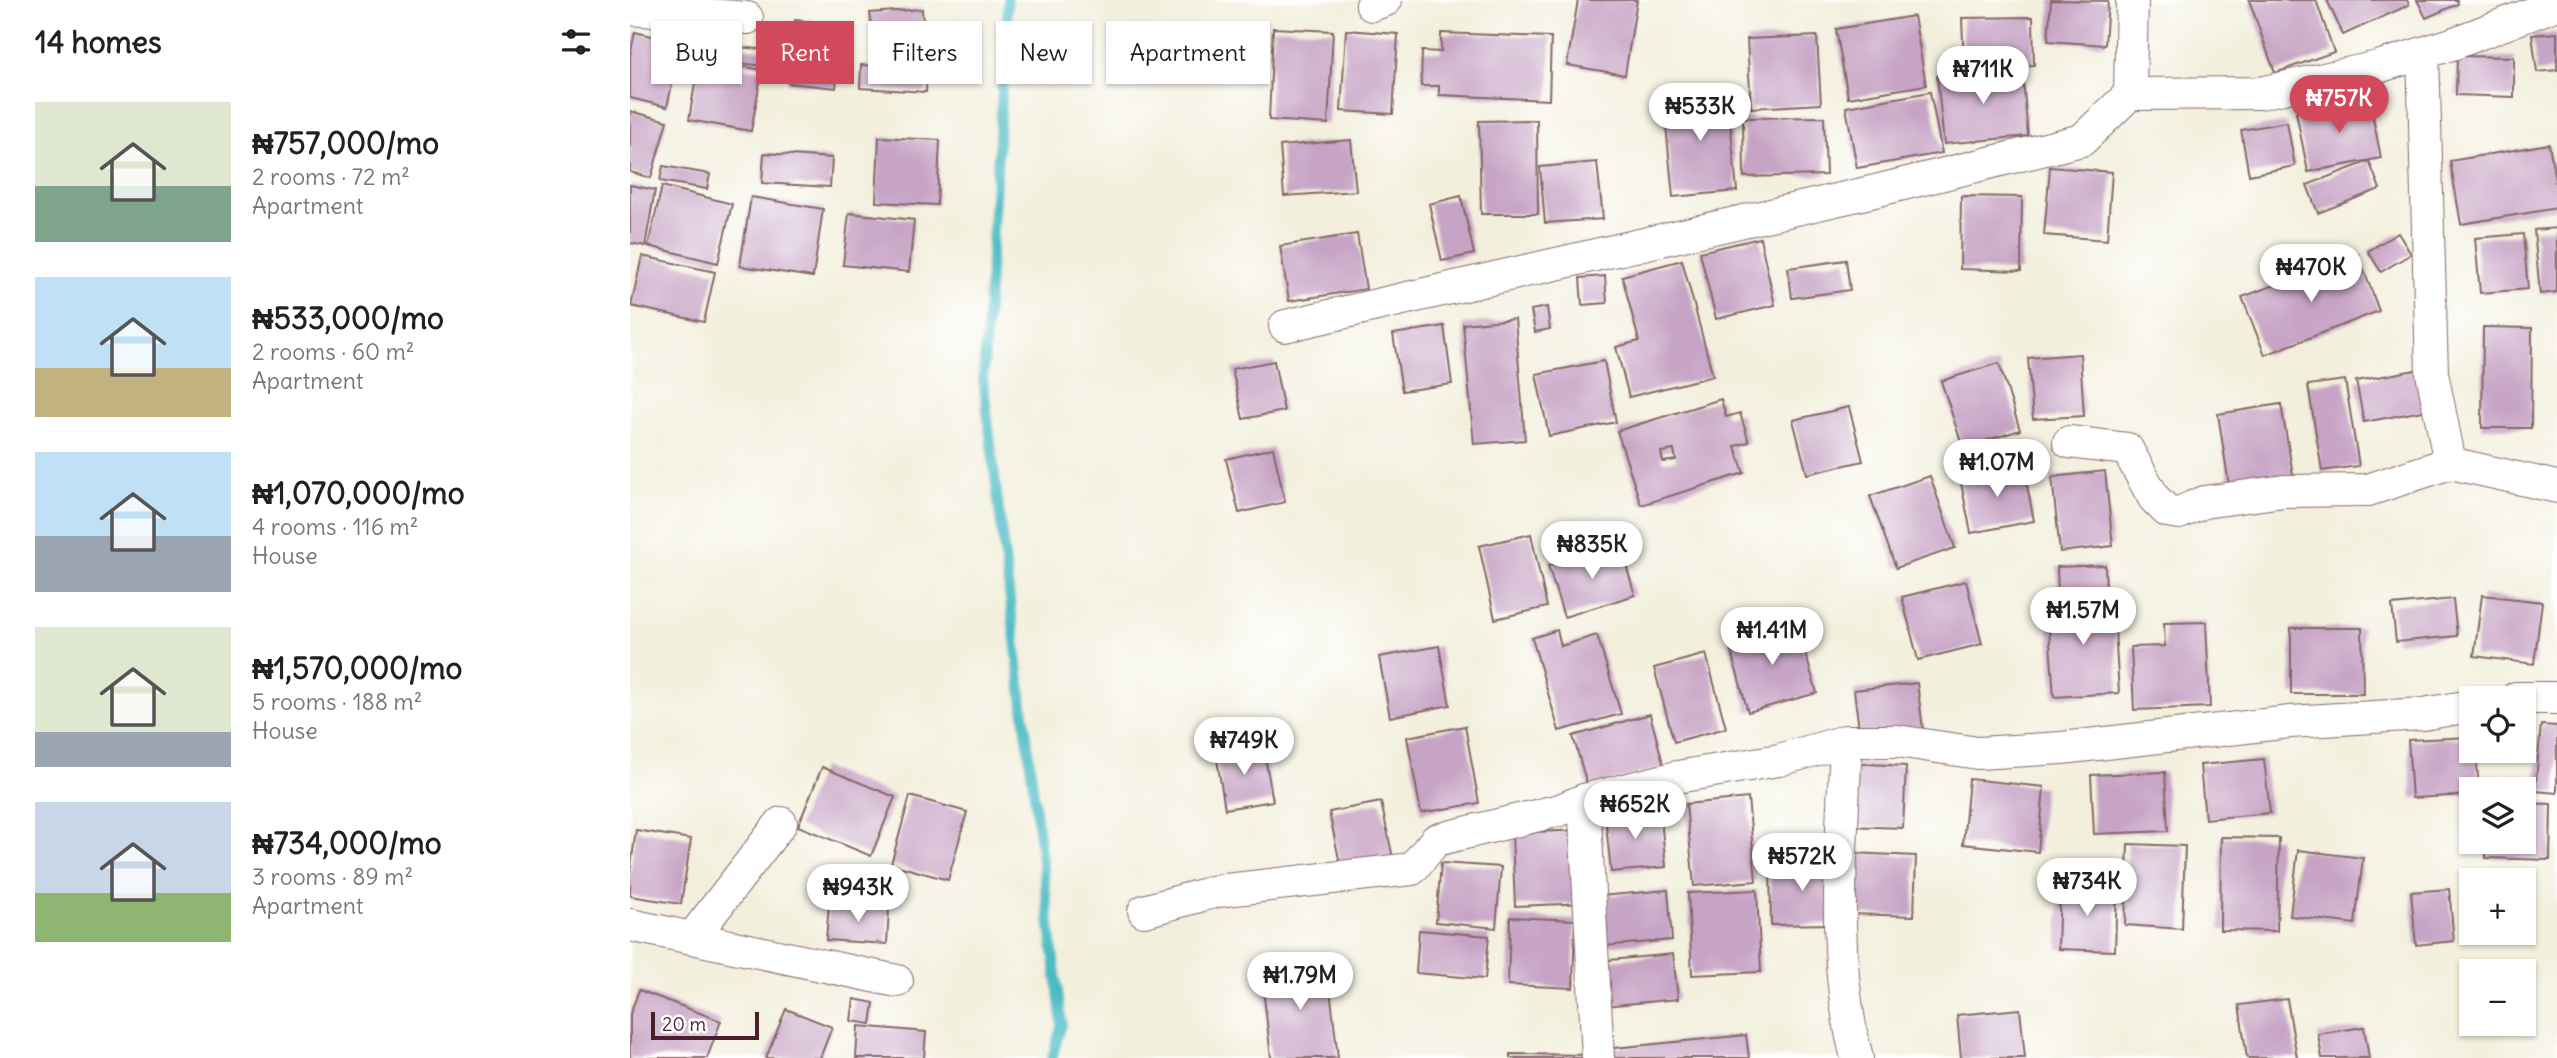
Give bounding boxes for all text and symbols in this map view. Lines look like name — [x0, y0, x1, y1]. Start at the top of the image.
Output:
chip: Buy — [651, 21, 742, 84]
chip: Rent — [756, 21, 854, 84]
chip: Filters — [868, 21, 982, 84]
chip: New — [996, 21, 1092, 84]
chip: Apartment — [1106, 21, 1270, 84]
text: 14 homes — [35, 23, 162, 61]
icon: filters — [557, 23, 595, 61]
pin: ₦711K — [1934, 46, 2032, 106]
text: ₦711K — [1953, 54, 2013, 83]
pin: ₦757K — [2290, 76, 2388, 135]
pin: ₦533K — [1651, 83, 1749, 143]
text: ₦757K — [2306, 83, 2372, 112]
text: ₦533K — [1665, 91, 1735, 120]
text: ₦757,000/mo — [252, 124, 439, 162]
icon: home — [91, 130, 175, 214]
text: 2 rooms · 72 m² — [252, 162, 410, 191]
text: Apartment — [252, 191, 364, 220]
pin: ₦470K — [2262, 244, 2360, 304]
text: ₦470K — [2276, 252, 2346, 281]
text: ₦533,000/mo — [252, 299, 444, 337]
icon: home — [91, 305, 175, 389]
text: 2 rooms · 60 m² — [252, 337, 414, 366]
text: Apartment — [252, 366, 364, 395]
pin: ₦1.07M — [1940, 440, 2054, 499]
text: ₦1.07M — [1959, 447, 2035, 476]
text: ₦1,070,000/mo — [252, 474, 465, 512]
icon: home — [91, 480, 175, 564]
text: 4 rooms · 116 m² — [252, 512, 418, 541]
pin: ₦835K — [1543, 522, 1641, 581]
text: ₦835K — [1557, 529, 1627, 558]
text: House — [252, 541, 318, 570]
pin: ₦1.57M — [2026, 588, 2140, 647]
text: ₦1.57M — [2046, 595, 2120, 624]
pin: ₦1.41M — [1715, 608, 1829, 667]
text: ₦1.41M — [1737, 615, 1807, 644]
text: ₦1,570,000/mo — [252, 649, 462, 687]
icon: home — [91, 655, 175, 739]
map controls — [2459, 686, 2536, 1036]
button: locate — [2459, 686, 2536, 763]
text: 5 rooms · 188 m² — [252, 687, 422, 716]
text: House — [252, 716, 318, 745]
pin: ₦749K — [1195, 718, 1293, 777]
text: ₦749K — [1210, 725, 1278, 754]
button: layers — [2459, 777, 2536, 854]
pin: ₦652K — [1586, 782, 1684, 841]
text: ₦652K — [1600, 789, 1670, 818]
text: ₦734,000/mo — [252, 824, 442, 862]
icon: home — [91, 830, 175, 914]
pin: ₦572K — [1753, 834, 1851, 893]
text: ₦572K — [1768, 841, 1836, 870]
pin: ₦734K — [2038, 858, 2136, 918]
text: 3 rooms · 89 m² — [252, 862, 413, 891]
pin: ₦943K — [809, 864, 907, 924]
text: ₦734K — [2053, 866, 2121, 895]
button: + — [2459, 868, 2536, 945]
text: ₦943K — [823, 872, 893, 901]
text: Apartment — [252, 891, 364, 920]
pin: ₦1.79M — [1243, 953, 1357, 1012]
button: − — [2459, 959, 2536, 1036]
text: ₦1.79M — [1263, 960, 1337, 989]
scale bar — [651, 1009, 760, 1041]
text: 20 m — [662, 1012, 706, 1036]

